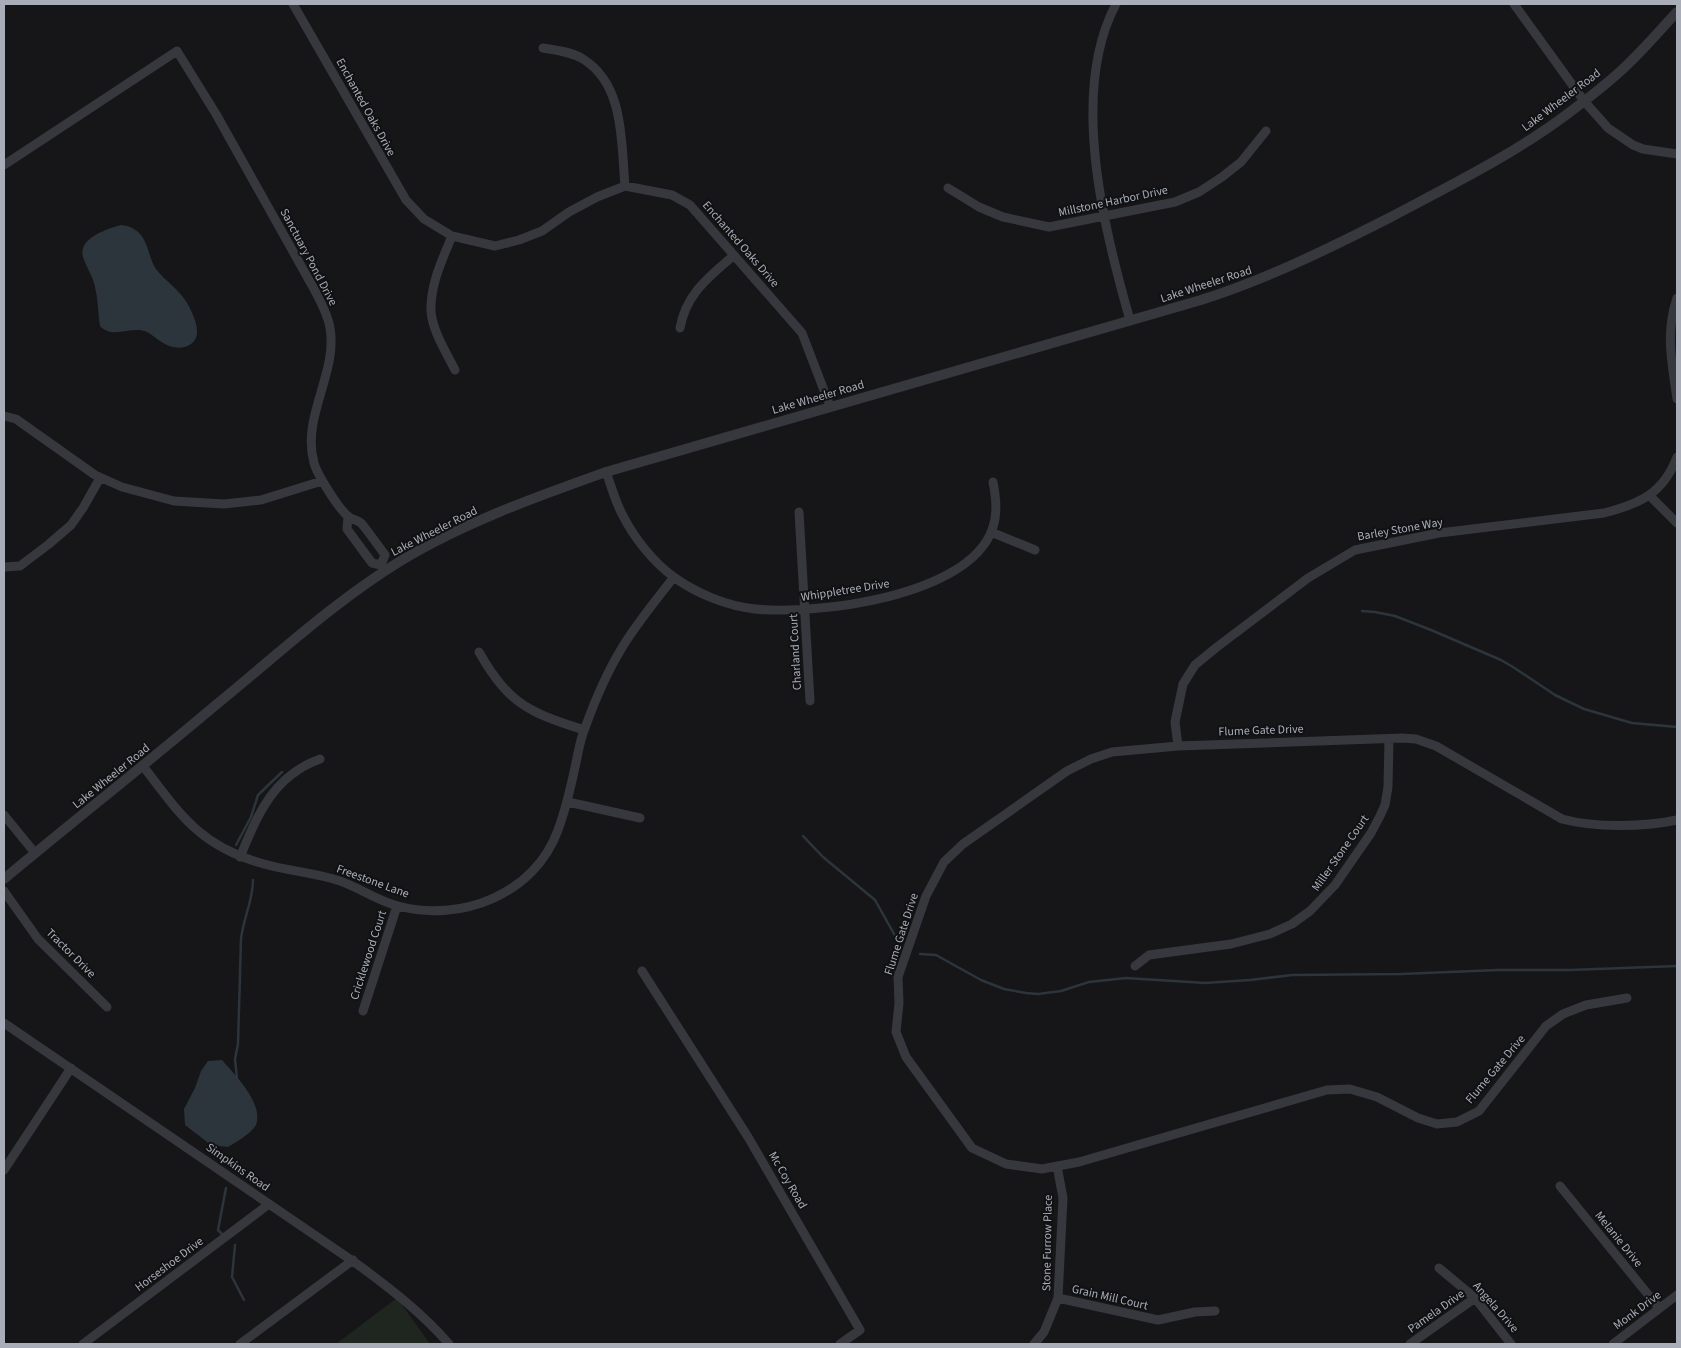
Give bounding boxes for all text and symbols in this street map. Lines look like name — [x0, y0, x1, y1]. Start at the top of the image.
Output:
street label: Enchanted Oaks Drive — [332, 55, 400, 159]
street label: Lake Wheeler Road — [1518, 65, 1604, 136]
street label: Millstone Harbor Drive — [1057, 182, 1170, 221]
street label: Enchanted Oaks Drive — [698, 197, 783, 291]
street label: Sanctuary Pond Drive — [276, 206, 341, 309]
street label: Lake Wheeler Road — [1158, 262, 1254, 307]
street label: Lake Wheeler Road — [770, 376, 866, 419]
street label: Lake Wheeler Road — [388, 502, 480, 561]
street label: Barley Stone Way — [1356, 514, 1445, 545]
street label: Whippletree Drive — [800, 575, 891, 606]
street label: Charland Court — [785, 613, 806, 691]
street label: Flume Gate Drive — [1218, 721, 1304, 740]
street label: Lake Wheeler Road — [69, 740, 154, 813]
street label: Miller Stone Court — [1308, 812, 1373, 895]
street label: Freestone Lane — [334, 860, 412, 902]
street label: Flume Gate Drive — [880, 891, 923, 977]
street label: Cricklewood Court — [346, 908, 391, 1002]
street label: Tractor Drive — [42, 925, 99, 982]
street label: Flume Gate Drive — [1461, 1031, 1529, 1107]
street label: Simpkins Road — [202, 1139, 273, 1196]
street label: Mc Coy Road — [764, 1148, 811, 1212]
street label: Stone Furrow Place — [1038, 1195, 1057, 1291]
street label: Melanie Drive — [1591, 1208, 1647, 1271]
street label: Horseshoe Drive — [131, 1233, 207, 1296]
street label: Angela Drive — [1469, 1278, 1523, 1336]
street label: Grain Mill Court — [1070, 1280, 1150, 1314]
street label: Pamela Drive — [1404, 1286, 1468, 1337]
street label: Monk Drive — [1610, 1287, 1665, 1334]

